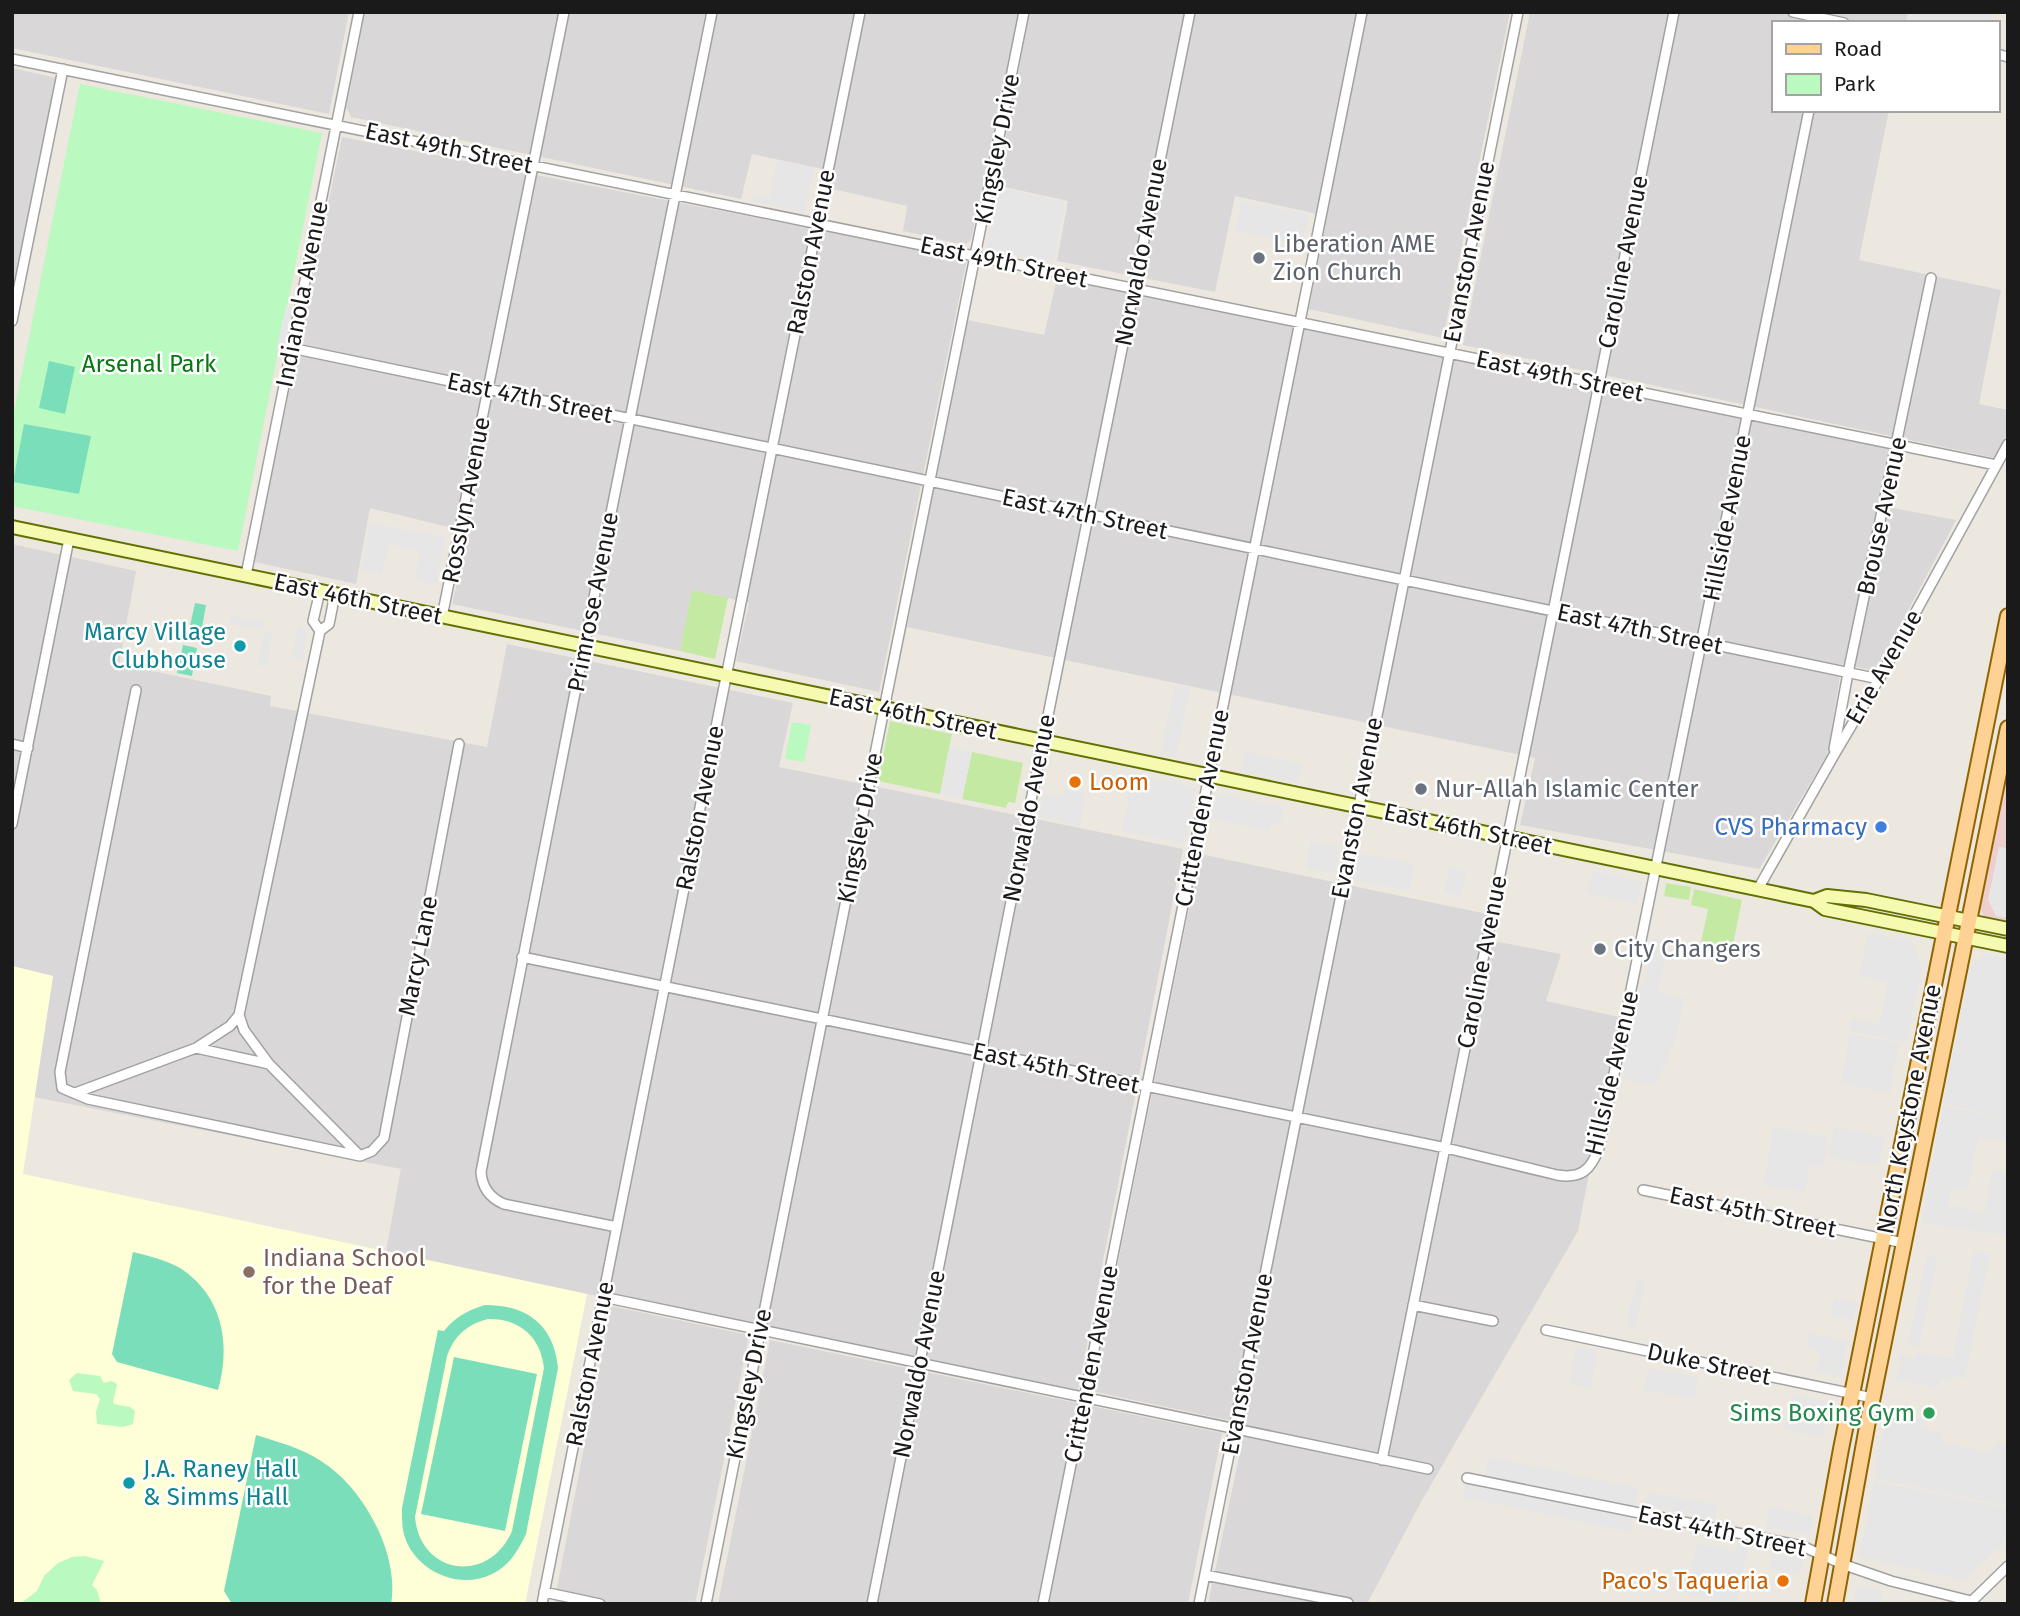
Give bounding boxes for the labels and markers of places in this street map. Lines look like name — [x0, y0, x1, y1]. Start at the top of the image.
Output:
place label: Liberation AME Zion Church — [1273, 230, 1436, 286]
marker: Liberation AME Zion Church — [1251, 250, 1267, 266]
place label: Marcy Village Clubhouse — [84, 618, 226, 674]
marker: Marcy Village Clubhouse — [232, 638, 248, 654]
place label: Loom — [1089, 768, 1149, 796]
marker: Loom — [1067, 774, 1083, 790]
place label: Nur-Allah Islamic Center — [1435, 775, 1699, 803]
marker: Nur-Allah Islamic Center — [1413, 781, 1429, 797]
place label: CVS Pharmacy — [1714, 813, 1867, 841]
marker: CVS Pharmacy — [1873, 819, 1889, 835]
place label: City Changers — [1614, 935, 1761, 963]
marker: City Changers — [1592, 941, 1608, 957]
place label: Indiana School for the Deaf — [263, 1244, 425, 1300]
marker: Indiana School for the Deaf — [241, 1264, 257, 1280]
place label: Sims Boxing Gym — [1730, 1399, 1915, 1427]
marker: Sims Boxing Gym — [1921, 1405, 1937, 1421]
place label: J.A. Raney Hall & Simms Hall — [143, 1455, 298, 1511]
marker: J.A. Raney Hall & Simms Hall — [121, 1475, 137, 1491]
place label: Paco's Taqueria — [1601, 1567, 1769, 1595]
marker: Paco's Taqueria — [1775, 1573, 1791, 1589]

